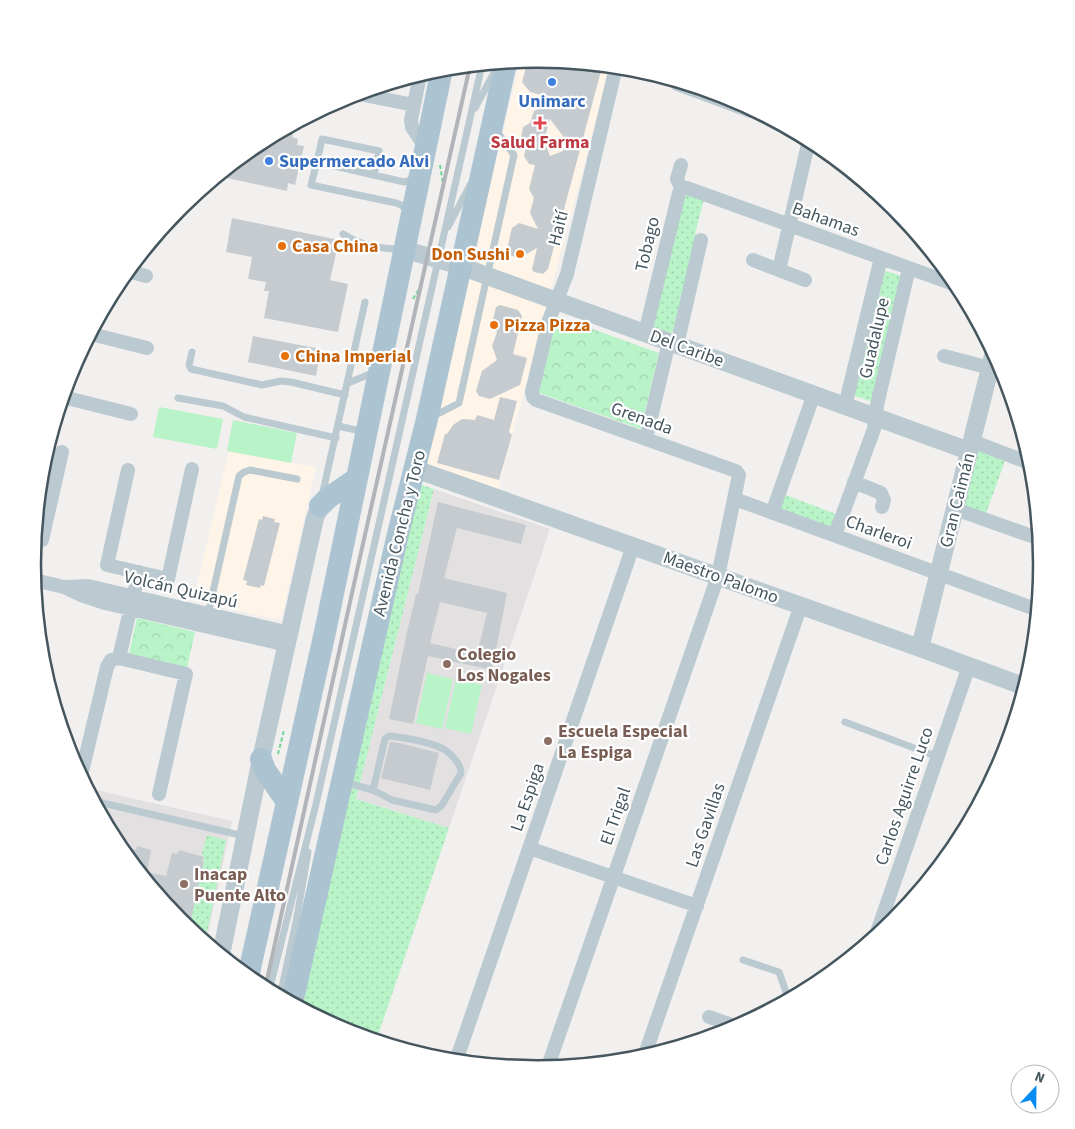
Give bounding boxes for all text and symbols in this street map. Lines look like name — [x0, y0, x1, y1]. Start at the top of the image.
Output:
marker: Unimarc — [546, 76, 558, 88]
place label: Unimarc — [518, 89, 586, 114]
marker: Salud Farma — [534, 117, 546, 129]
place label: Salud Farma — [490, 130, 590, 155]
place label: Supermercado Alvi — [279, 149, 429, 174]
marker: Supermercado Alvi — [263, 155, 275, 167]
street label: Bahamas — [789, 196, 863, 243]
street label: Haití — [542, 207, 575, 248]
street label: Tobago — [629, 214, 666, 274]
place label: Casa China — [292, 234, 379, 259]
marker: Casa China — [276, 240, 288, 252]
place label: Don Sushi — [431, 242, 510, 267]
marker: Don Sushi — [514, 248, 526, 260]
street label: Guadalupe — [853, 295, 896, 381]
place label: Pizza Pizza — [504, 313, 591, 338]
marker: Pizza Pizza — [488, 319, 500, 331]
street label: Del Caribe — [646, 324, 727, 373]
place label: China Imperial — [295, 344, 411, 369]
marker: China Imperial — [279, 350, 291, 362]
street label: Grenada — [607, 396, 676, 441]
street label: Avenida Concha y Toro — [367, 447, 432, 619]
street label: Gran Caimán — [934, 450, 981, 550]
street label: Charleroi — [842, 509, 916, 556]
street label: Maestro Palomo — [660, 545, 782, 610]
street label: Volcán Quizapú — [121, 564, 240, 615]
place label: Colegio Los Nogales — [457, 642, 551, 688]
marker: Colegio Los Nogales — [441, 658, 453, 670]
place label: Escuela Especial La Espiga — [558, 719, 688, 765]
street label: Carlos Aguirre Luco — [869, 724, 940, 869]
marker: Escuela Especial La Espiga — [542, 735, 554, 747]
street label: La Espiga — [504, 760, 551, 835]
street label: Las Gavillas — [679, 780, 732, 871]
street label: El Trigal — [594, 784, 637, 848]
place label: Inacap Puente Alto — [194, 862, 286, 908]
marker: Inacap Puente Alto — [178, 878, 190, 890]
north arrow — [1010, 1064, 1060, 1114]
text: N — [1031, 1067, 1048, 1089]

